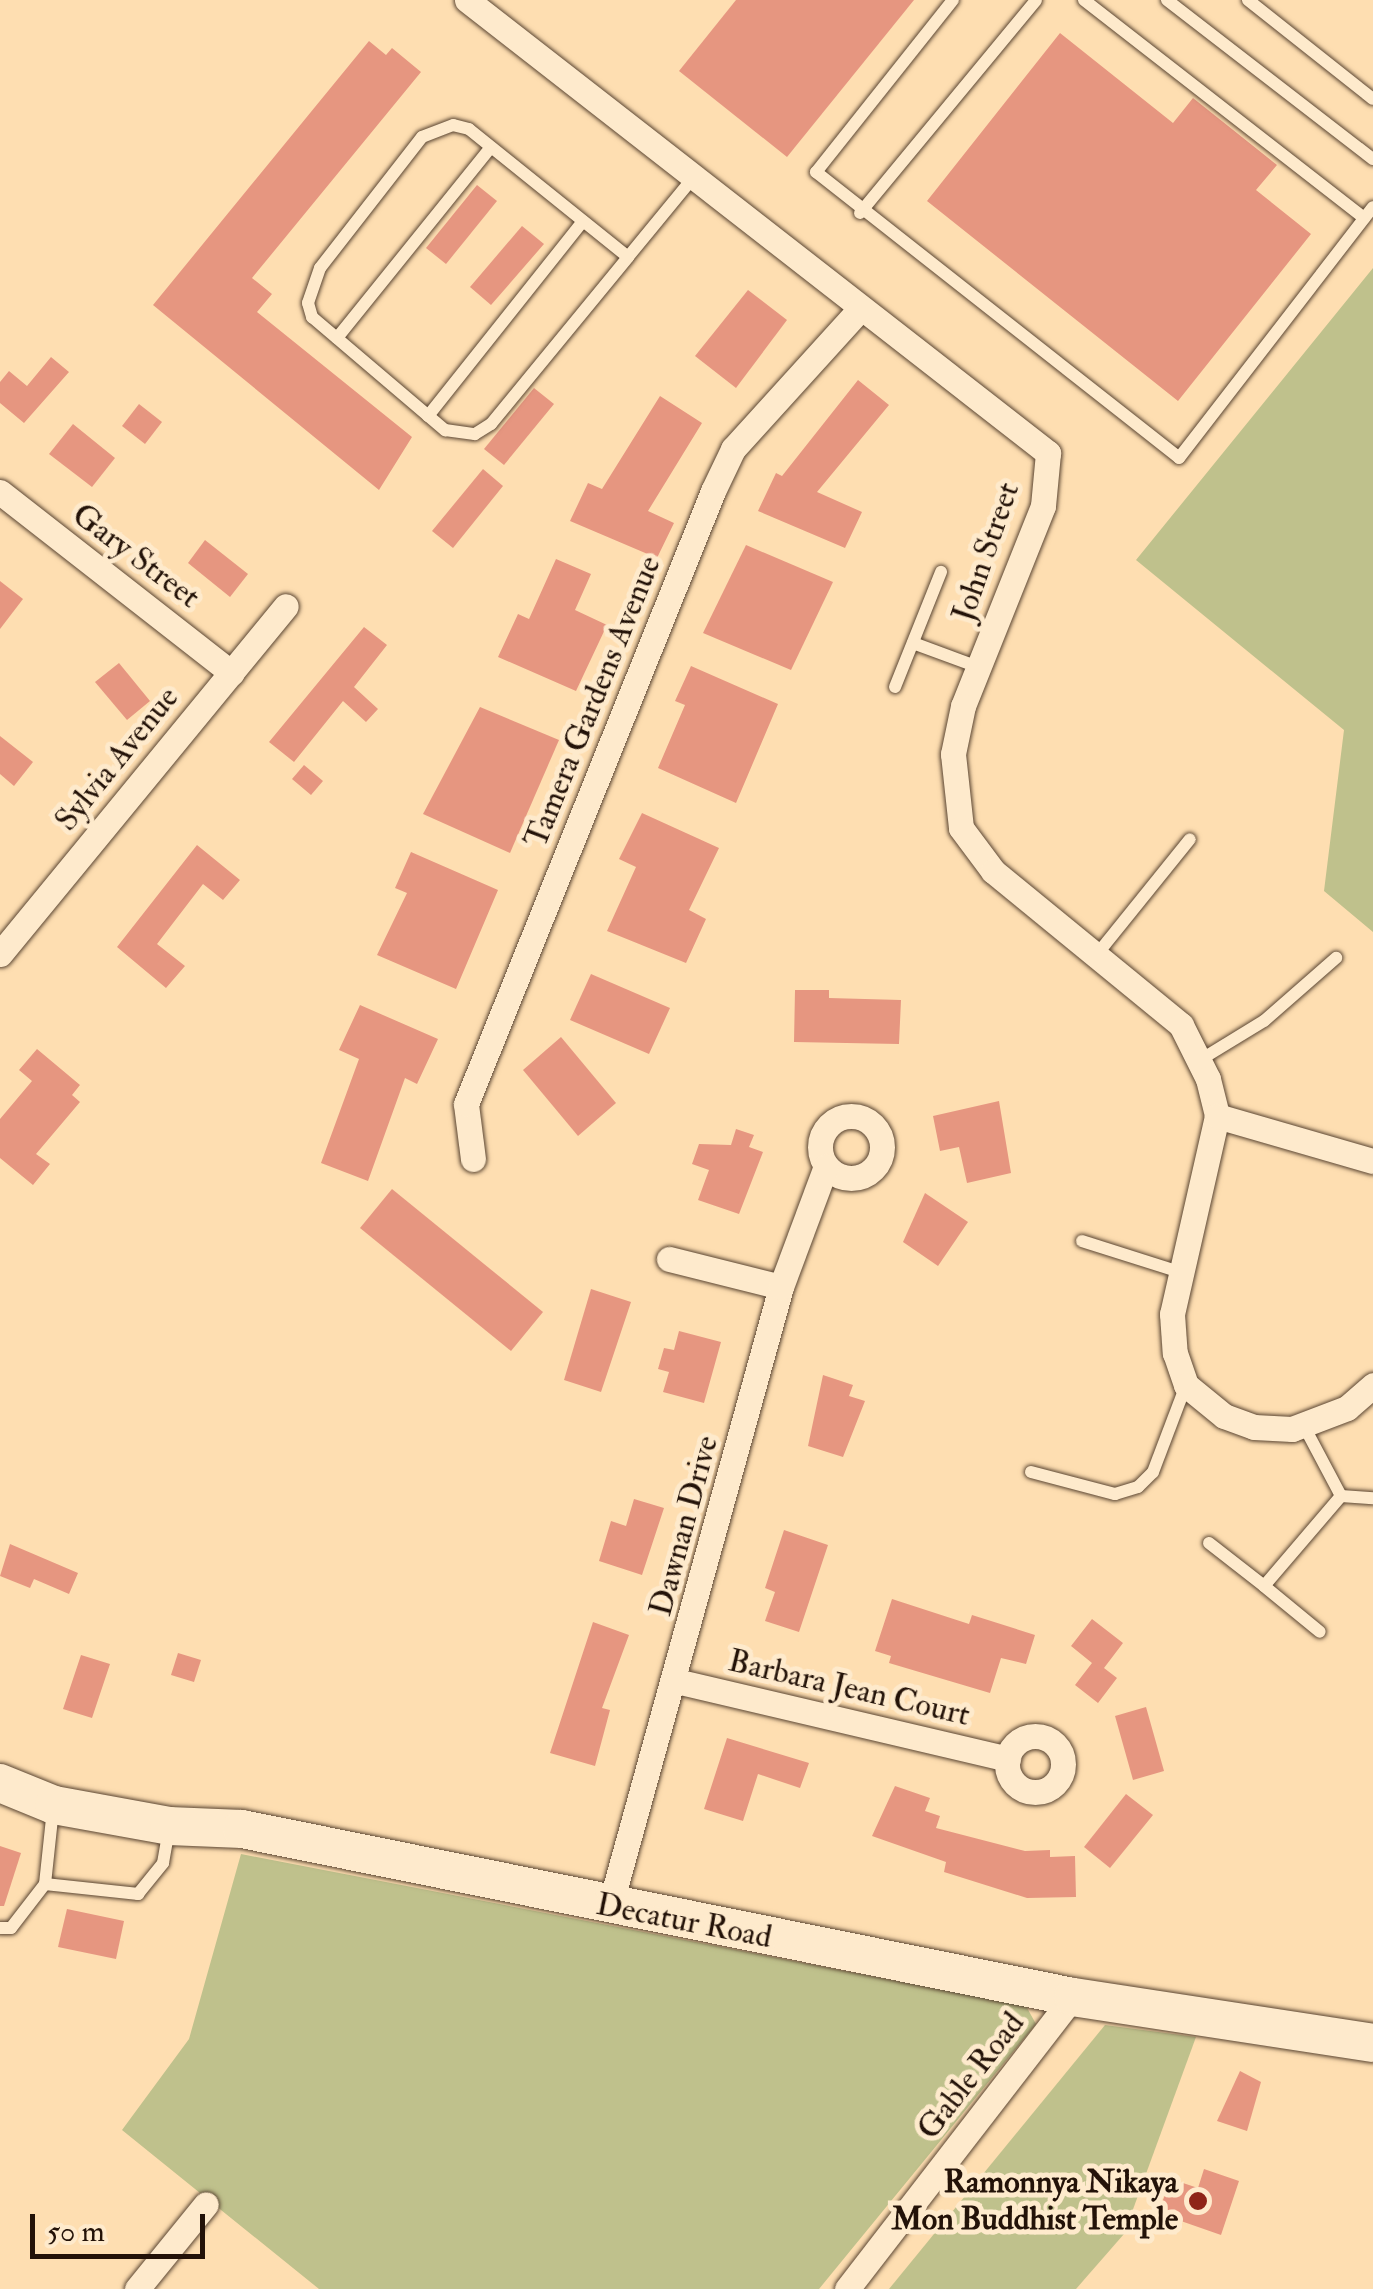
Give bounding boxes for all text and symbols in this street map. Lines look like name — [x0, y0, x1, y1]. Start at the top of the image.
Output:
street label: John Street — [944, 477, 1028, 627]
street label: Gary Street — [65, 496, 207, 616]
street label: Tamera Gardens Avenue — [517, 551, 669, 853]
street label: Sylvia Avenue — [47, 679, 187, 839]
street label: Dawnan Drive — [642, 1432, 726, 1620]
street label: Barbara Jean Court — [725, 1642, 973, 1734]
street label: Decatur Road — [593, 1885, 775, 1957]
street label: Gable Road — [909, 2005, 1033, 2147]
place label: Ramonnya Nikaya Mon Buddhist Temple — [891, 2164, 1178, 2239]
marker: Ramonnya Nikaya Mon Buddhist Temple — [1187, 2190, 1209, 2212]
scale bar — [35, 2194, 210, 2256]
text: 50 m — [47, 2213, 105, 2250]

